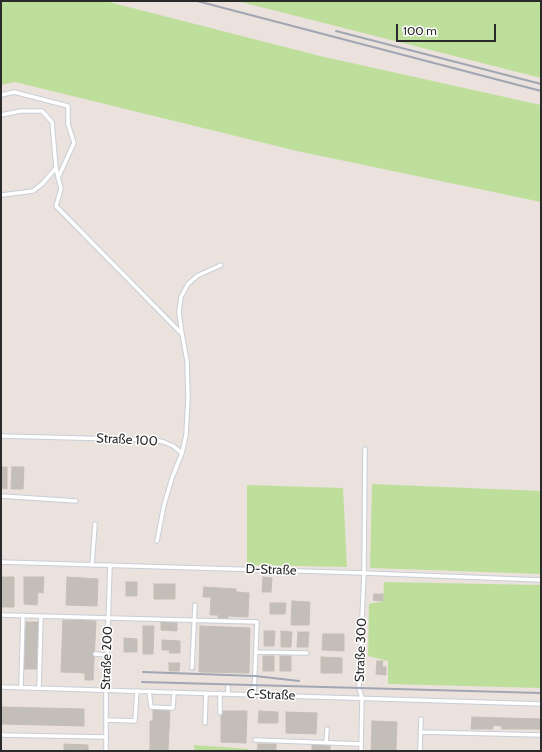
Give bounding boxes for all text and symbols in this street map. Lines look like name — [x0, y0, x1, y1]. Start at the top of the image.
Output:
scale bar — [398, 16, 498, 42]
text: 100 m — [403, 23, 437, 38]
street label: Straße 100 — [96, 431, 158, 449]
street label: D-Straße — [245, 561, 297, 579]
street label: Straße 300 — [352, 618, 370, 682]
street label: Straße 200 — [98, 626, 116, 690]
street label: C-Straße — [246, 686, 296, 704]

